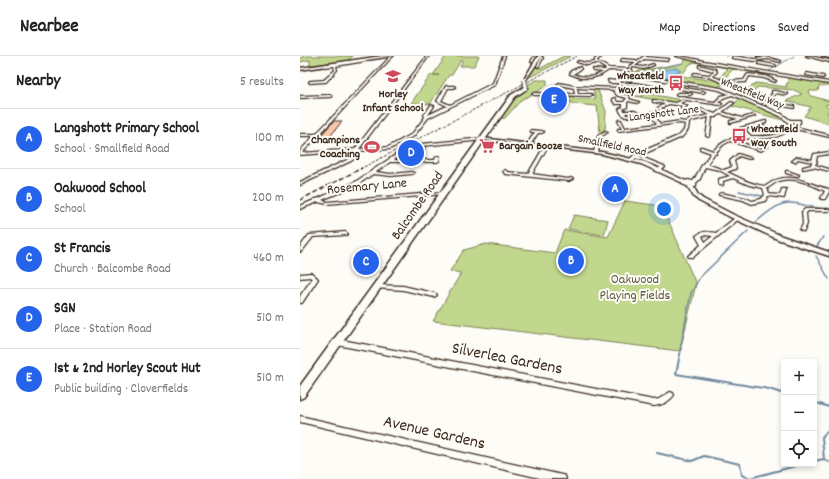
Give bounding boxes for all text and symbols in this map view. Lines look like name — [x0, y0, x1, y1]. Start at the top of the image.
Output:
text: Nearbee — [20, 14, 79, 41]
text: Map — [659, 18, 681, 38]
text: Directions — [703, 18, 756, 38]
text: Saved — [778, 18, 809, 38]
school or university icon: Horley Infant School — [384, 67, 402, 85]
place label: Wheatfield Way North — [617, 68, 664, 99]
text: Nearby — [16, 70, 60, 94]
text: 5 results — [240, 73, 284, 92]
bus stop icon: Wheatfield Way North — [667, 74, 685, 92]
street label: Wheatfield Way — [718, 74, 787, 115]
pin: E — [541, 85, 567, 115]
place label: Horley Infant School — [363, 86, 424, 117]
street label: Langshott Lane — [628, 101, 700, 127]
text: Langshott Primary School — [54, 118, 199, 140]
place label: Wheatfield Way South — [751, 121, 798, 152]
bus stop icon: Wheatfield Way South — [730, 127, 748, 145]
text: A — [25, 129, 33, 148]
text: 100 m — [255, 129, 284, 148]
street label: Smallfield Road — [576, 130, 648, 162]
place label: Champions Coaching — [311, 132, 360, 163]
supermarket icon: Bargain Booze — [478, 137, 496, 155]
sports icon: Champions Coaching — [363, 138, 381, 156]
pin: D — [398, 138, 424, 168]
place label: Bargain Booze — [499, 138, 563, 155]
text: School · Smallfield Road — [54, 140, 170, 159]
street label: Balcombe Road — [387, 168, 449, 244]
street label: Rosemary Lane — [326, 174, 408, 200]
pin: A — [602, 174, 628, 204]
text: Oakwood School — [54, 178, 146, 200]
text: B — [26, 189, 32, 208]
text: 200 m — [252, 189, 284, 208]
your location — [654, 199, 674, 219]
text: School — [54, 200, 86, 219]
text: St Francis — [54, 238, 111, 260]
pin: B — [558, 246, 584, 276]
pin: C — [353, 247, 379, 277]
text: C — [26, 249, 32, 268]
text: 460 m — [253, 249, 284, 268]
text: Church · Balcombe Road — [54, 260, 171, 279]
park label: Oakwood Playing Fields — [599, 270, 671, 306]
text: SGN — [54, 298, 76, 320]
text: D — [26, 309, 32, 328]
text: 510 m — [256, 309, 284, 328]
text: Place · Station Road — [54, 320, 152, 339]
street label: Silverlea Gardens — [450, 338, 564, 382]
text: 1st & 2nd Horley Scout Hut — [54, 358, 201, 380]
map controls — [781, 359, 817, 467]
button: + — [781, 359, 817, 395]
text: E — [26, 369, 32, 388]
text: 510 m — [256, 369, 284, 388]
text: Public building · Cloverfields — [54, 380, 188, 399]
button: − — [781, 395, 817, 431]
street label: Avenue Gardens — [381, 411, 487, 457]
button: locate — [781, 431, 817, 467]

